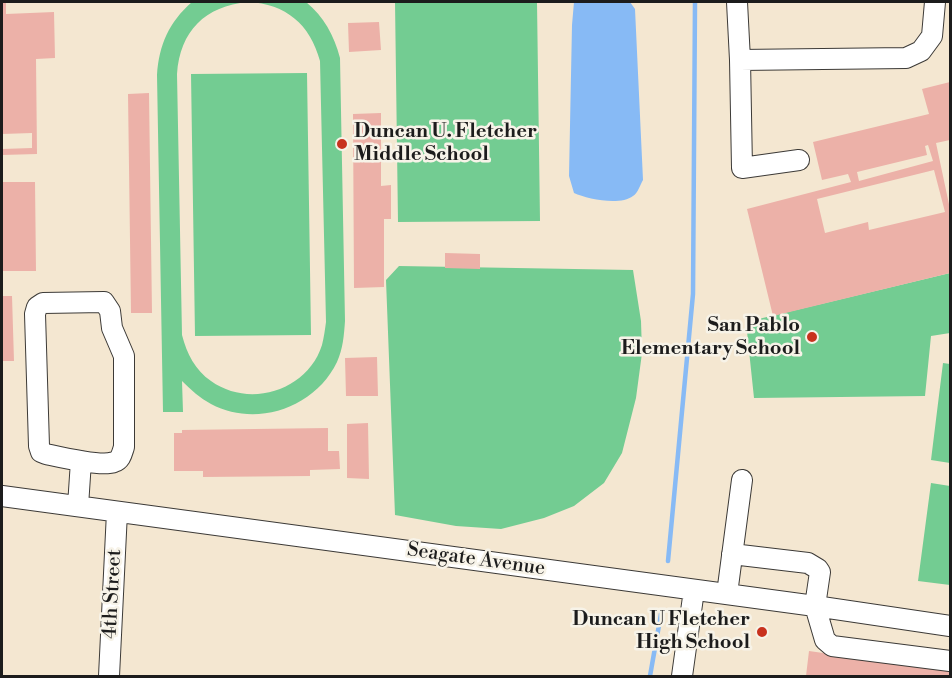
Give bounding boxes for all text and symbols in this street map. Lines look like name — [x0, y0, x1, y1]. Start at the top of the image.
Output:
place label: Duncan U. Fletcher Middle School — [354, 120, 537, 167]
marker: Duncan U. Fletcher Middle School — [335, 137, 349, 151]
place label: San Pablo Elementary School — [621, 314, 800, 361]
marker: San Pablo Elementary School — [805, 330, 819, 344]
street label: Seagate Avenue — [405, 538, 547, 582]
street label: 4th Street — [99, 549, 127, 639]
place label: Duncan U Fletcher High School — [572, 608, 750, 655]
marker: Duncan U Fletcher High School — [755, 625, 769, 639]

